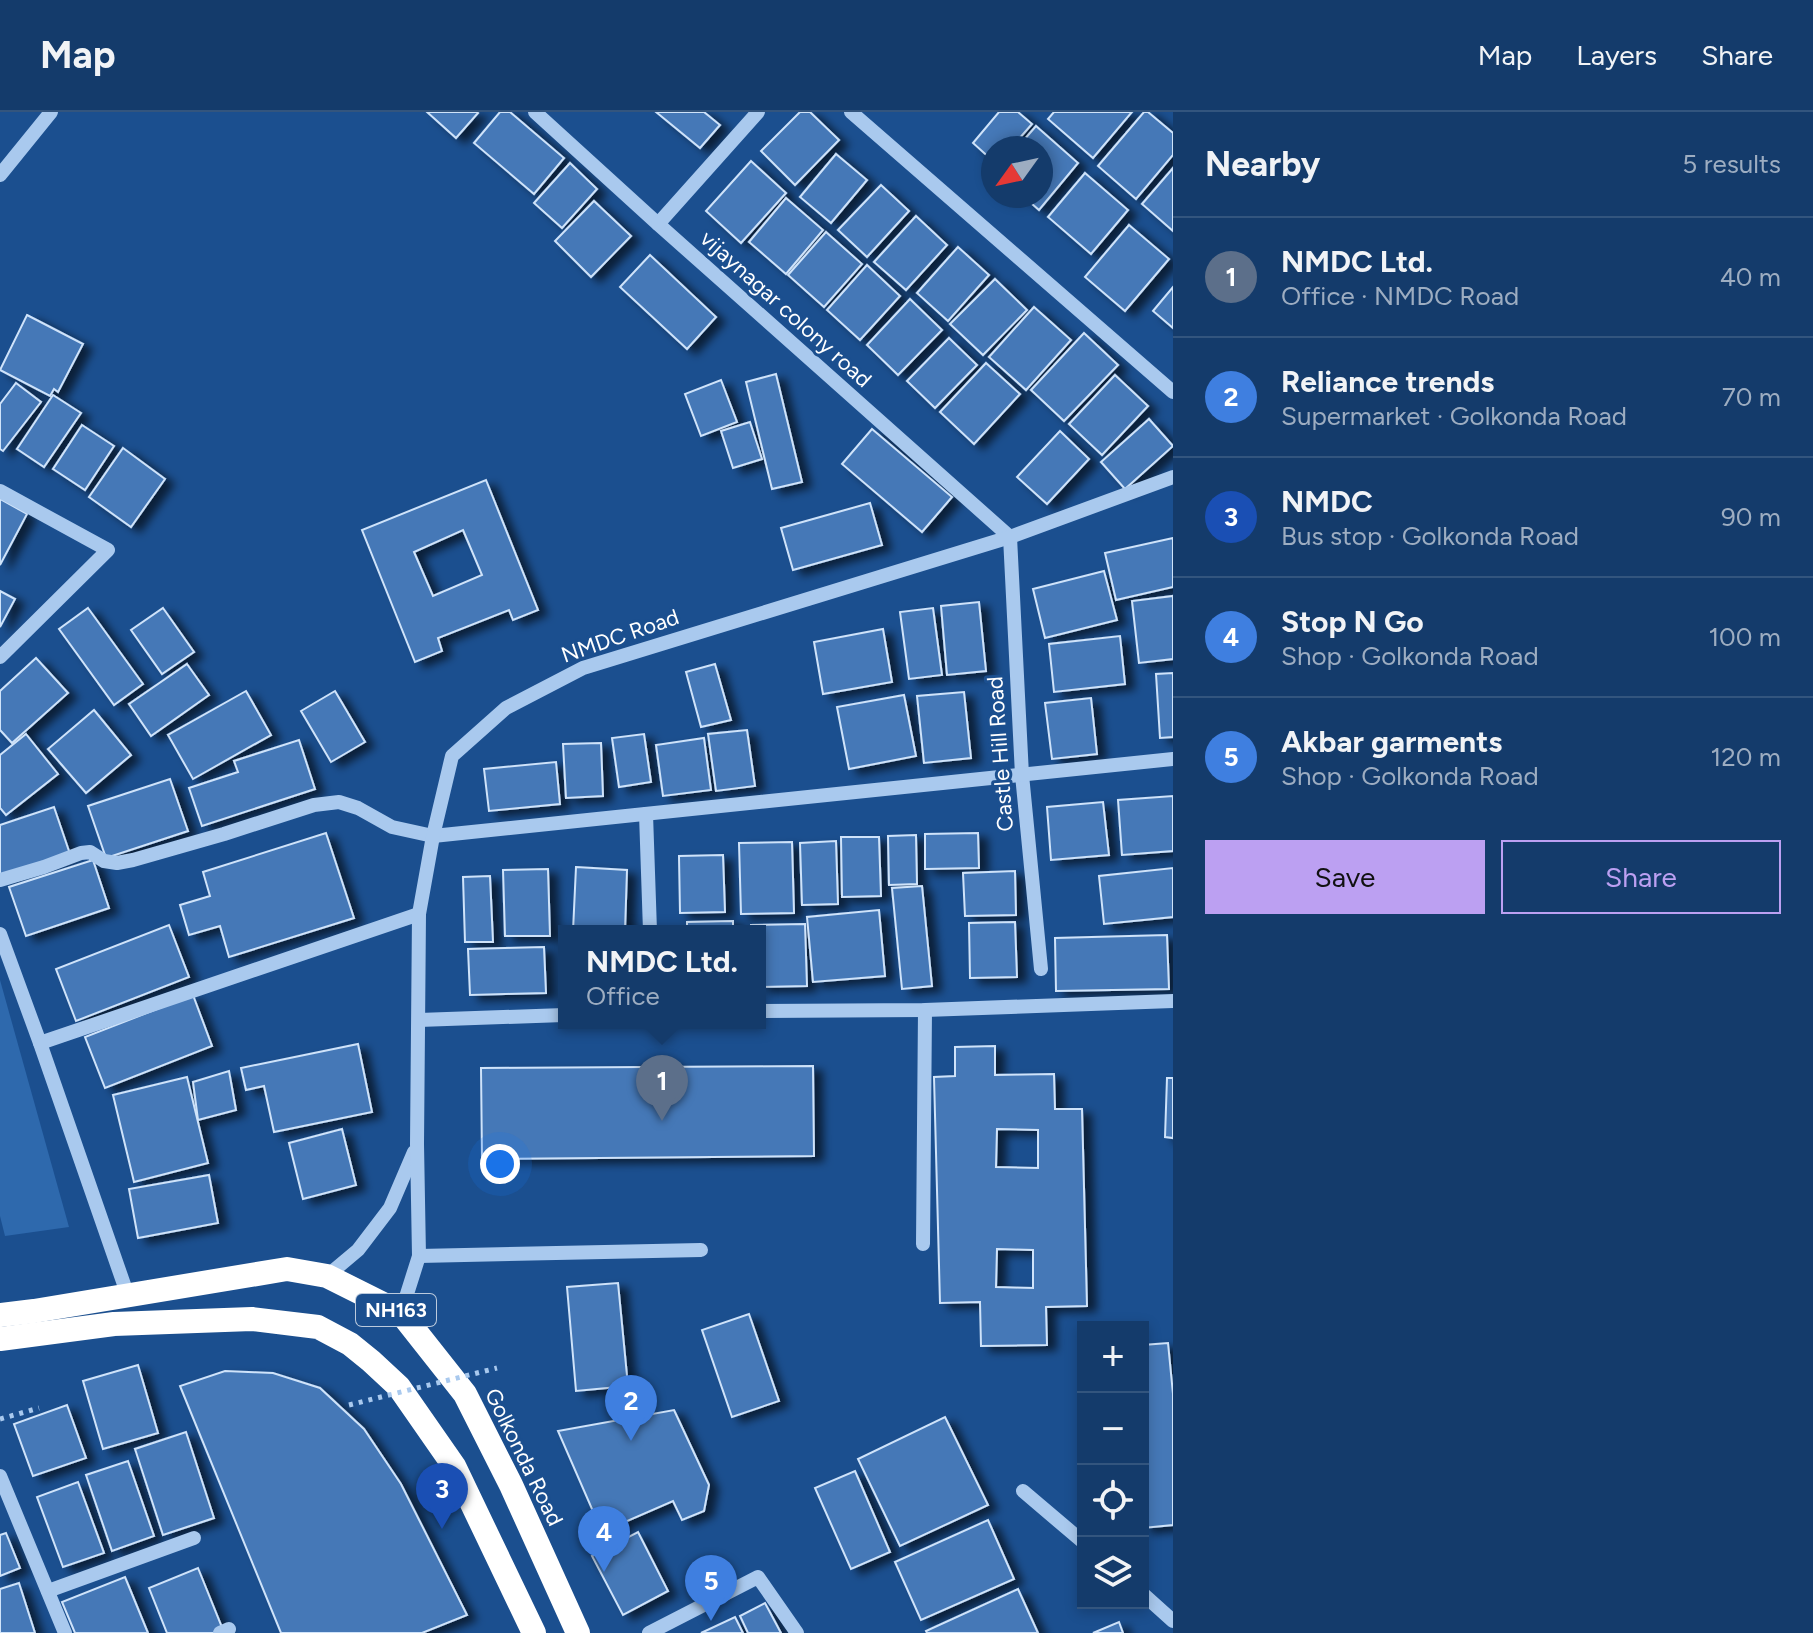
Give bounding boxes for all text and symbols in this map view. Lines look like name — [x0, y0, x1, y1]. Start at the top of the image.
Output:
text: Map — [40, 32, 116, 78]
text: Map — [1478, 38, 1532, 72]
text: Layers — [1576, 38, 1657, 72]
text: Share — [1701, 38, 1773, 72]
north arrow — [981, 136, 1053, 208]
text: Nearby — [1205, 144, 1320, 185]
text: 5 results — [1682, 148, 1781, 180]
street label: vijaynagar colony road — [695, 225, 877, 393]
text: NMDC Ltd. — [1281, 243, 1433, 280]
text: 1 — [1226, 261, 1236, 293]
text: 40 m — [1720, 261, 1781, 293]
text: Office · NMDC Road — [1281, 280, 1519, 312]
text: Reliance trends — [1281, 363, 1494, 400]
text: 2 — [1223, 381, 1239, 413]
text: 70 m — [1722, 381, 1781, 413]
text: Supermarket · Golkonda Road — [1281, 400, 1627, 432]
text: NMDC — [1281, 483, 1373, 520]
text: 3 — [1224, 501, 1238, 533]
text: 90 m — [1721, 501, 1781, 533]
text: Bus stop · Golkonda Road — [1281, 520, 1579, 552]
street label: NMDC Road — [558, 603, 682, 669]
text: Stop N Go — [1281, 603, 1424, 640]
text: 4 — [1223, 621, 1239, 653]
text: 100 m — [1708, 621, 1781, 653]
text: Shop · Golkonda Road — [1281, 640, 1539, 672]
street label: Castle Hill Road — [981, 676, 1019, 832]
text: Akbar garments — [1281, 723, 1502, 760]
text: 5 — [1223, 741, 1239, 773]
text: 120 m — [1711, 741, 1781, 773]
text: Shop · Golkonda Road — [1281, 760, 1539, 792]
button: Save — [1205, 840, 1485, 914]
button: Share — [1501, 840, 1781, 914]
popup — [558, 925, 766, 1029]
text: NMDC Ltd. — [586, 943, 738, 980]
text: Office — [586, 980, 660, 1012]
pin: 1 — [636, 1055, 688, 1121]
your location — [480, 1144, 520, 1184]
road number: NH163 — [356, 1294, 436, 1326]
map controls — [1077, 1321, 1149, 1609]
button: + — [1077, 1321, 1149, 1393]
pin: 2 — [605, 1375, 657, 1441]
street label: Golkonda Road — [479, 1384, 569, 1530]
button: − — [1077, 1393, 1149, 1465]
pin: 3 — [416, 1463, 468, 1529]
button: locate — [1077, 1465, 1149, 1537]
pin: 4 — [578, 1506, 630, 1572]
button: layers — [1077, 1537, 1149, 1609]
pin: 5 — [685, 1555, 737, 1621]

